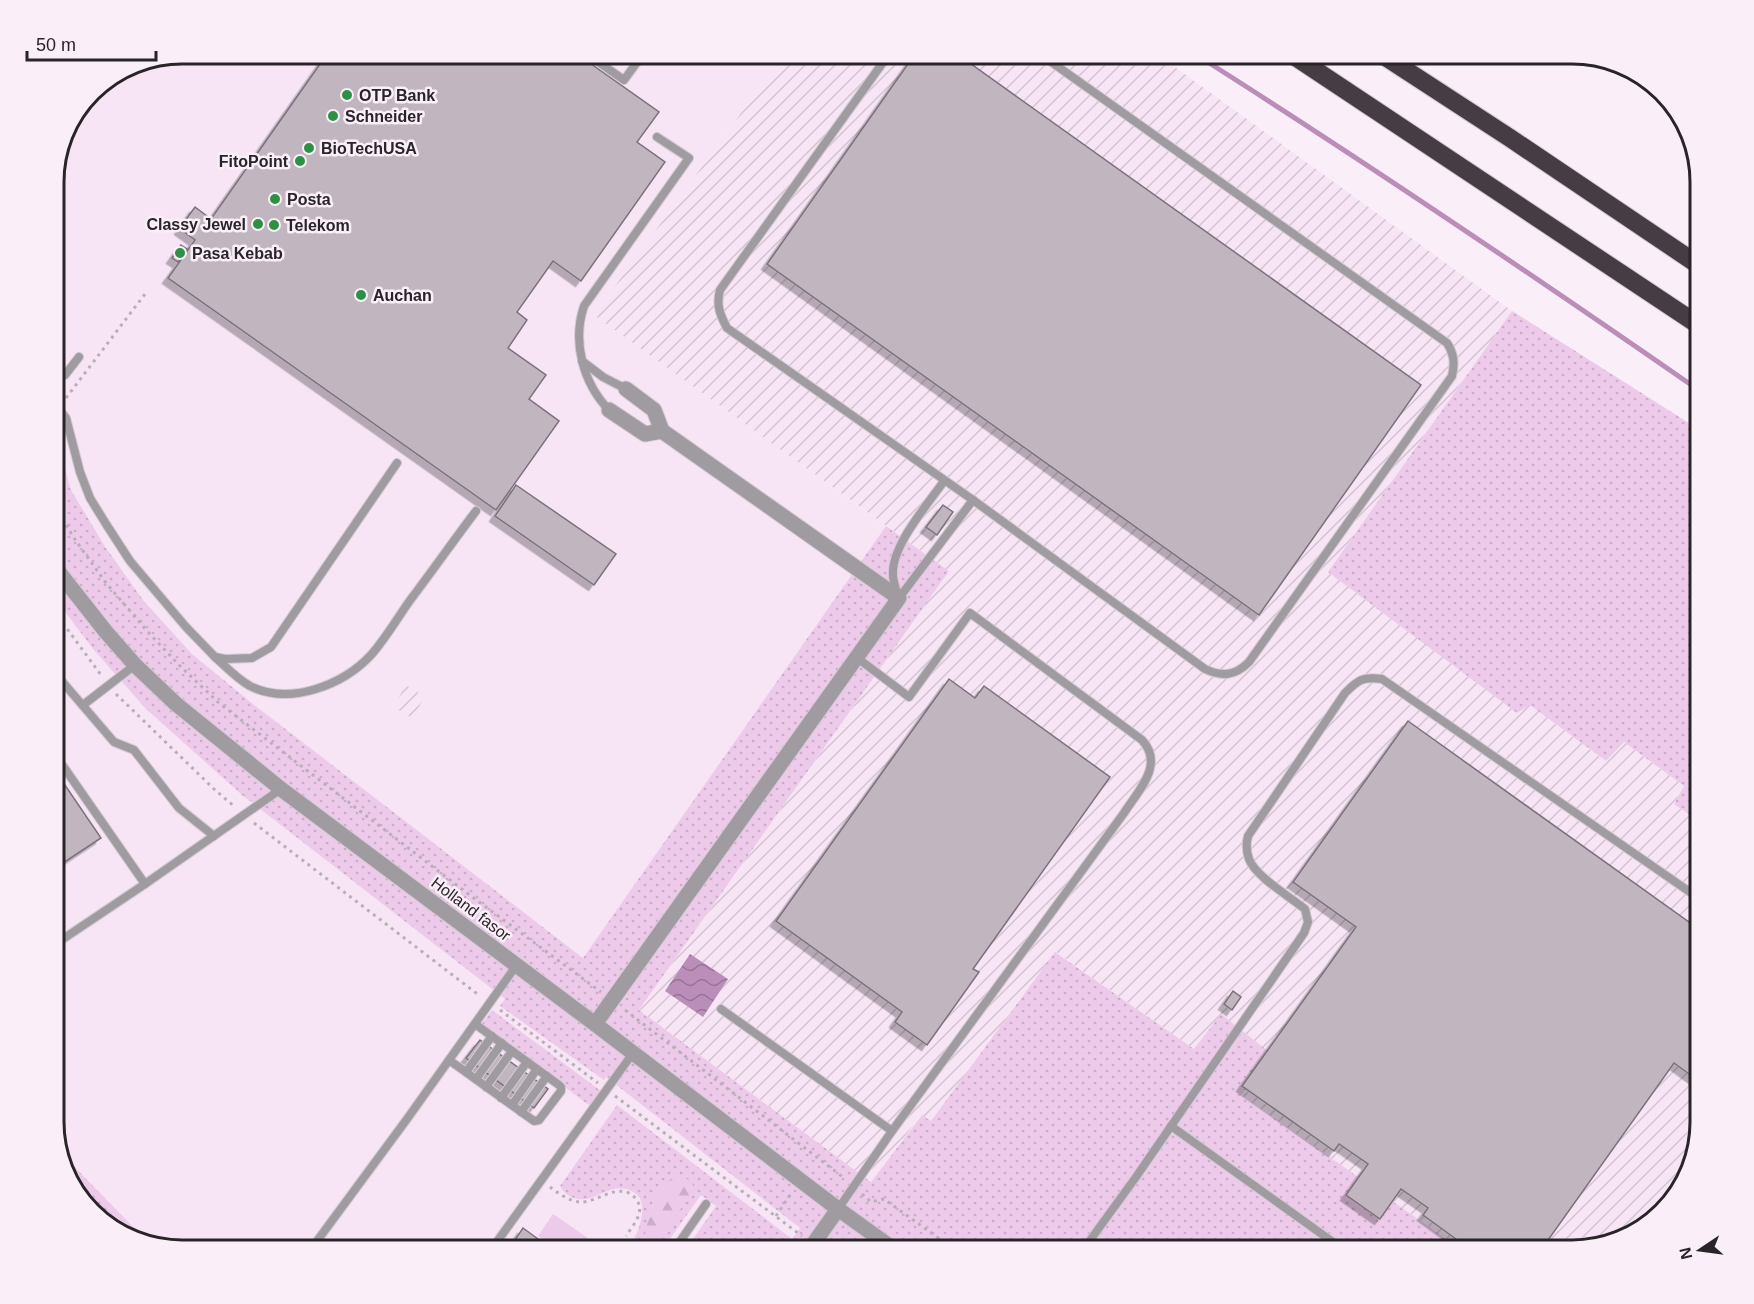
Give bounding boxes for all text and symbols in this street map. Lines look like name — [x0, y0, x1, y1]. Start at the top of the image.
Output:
scale bar — [27, 24, 156, 62]
text: 50 m — [36, 35, 76, 55]
place label: OTP Bank — [359, 87, 435, 104]
marker: OTP Bank — [340, 88, 354, 102]
place label: Schneider — [345, 108, 422, 125]
marker: Schneider — [326, 109, 340, 123]
place label: BioTechUSA — [321, 140, 417, 157]
marker: BioTechUSA — [302, 141, 316, 155]
place label: FitoPoint — [219, 153, 289, 170]
marker: FitoPoint — [293, 154, 307, 168]
place label: Posta — [287, 191, 331, 208]
marker: Posta — [268, 192, 282, 206]
place label: Classy Jewel — [146, 216, 246, 233]
marker: Classy Jewel — [251, 217, 265, 231]
place label: Telekom — [286, 217, 350, 234]
marker: Telekom — [267, 218, 281, 232]
place label: Pasa Kebab — [192, 245, 283, 262]
marker: Pasa Kebab — [173, 246, 187, 260]
place label: Auchan — [373, 287, 432, 304]
marker: Auchan — [354, 288, 368, 302]
street label: Holland fasor — [428, 874, 514, 945]
north arrow — [1670, 1220, 1730, 1280]
text: N — [1676, 1246, 1695, 1261]

